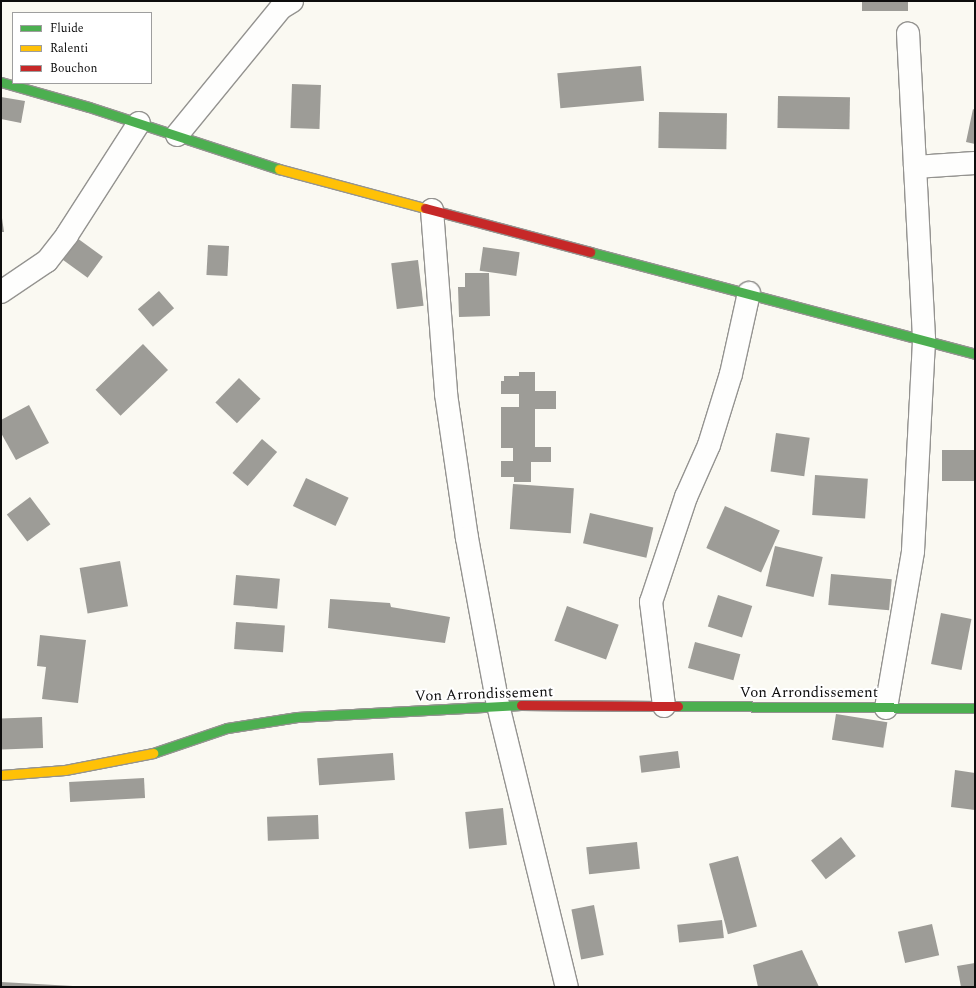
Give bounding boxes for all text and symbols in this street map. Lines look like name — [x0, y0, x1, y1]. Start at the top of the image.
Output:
legend — [12, 12, 152, 84]
text: Fluide — [50, 19, 84, 38]
text: Ralenti — [50, 39, 88, 58]
text: Bouchon — [50, 59, 97, 78]
street label: Von Arrondissement — [415, 683, 553, 705]
street label: Von Arrondissement — [740, 684, 878, 702]

